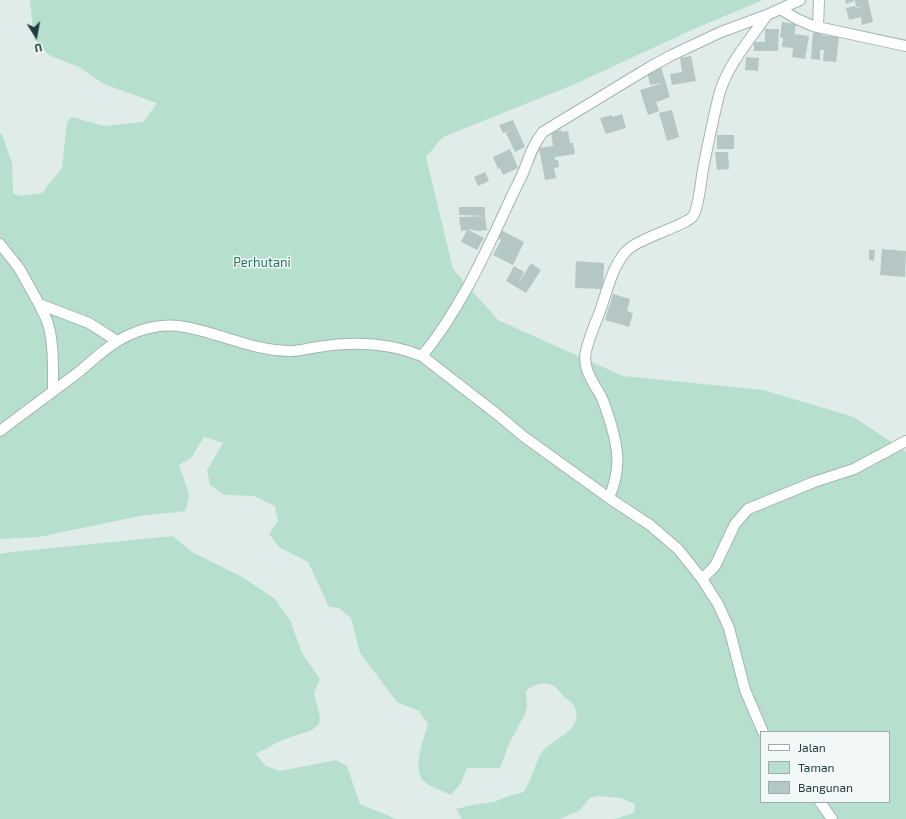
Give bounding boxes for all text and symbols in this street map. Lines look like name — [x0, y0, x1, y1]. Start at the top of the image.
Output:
north arrow — [16, 16, 56, 56]
text: U — [33, 41, 43, 55]
park label: Perhutani — [233, 255, 291, 271]
legend — [760, 731, 890, 803]
text: Jalan — [798, 740, 826, 754]
text: Taman — [798, 760, 835, 774]
text: Bangunan — [798, 780, 853, 794]

